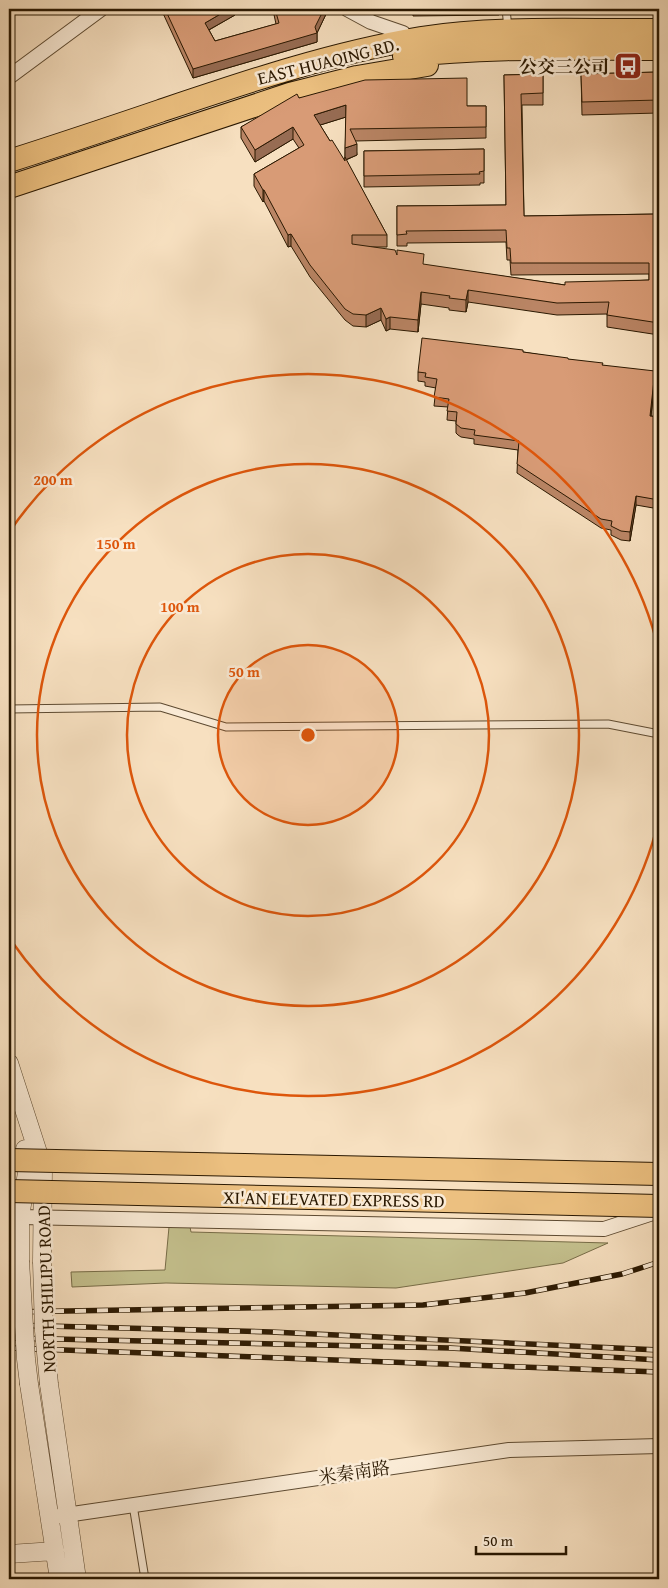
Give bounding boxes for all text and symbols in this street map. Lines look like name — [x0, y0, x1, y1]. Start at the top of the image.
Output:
street label: EAST HUAQING RD. — [254, 30, 402, 92]
bus stop icon: 公交三公司 — [613, 51, 643, 81]
place label: 公交三公司 — [519, 53, 609, 80]
text: 200 m — [33, 469, 73, 490]
text: 150 m — [96, 533, 136, 554]
text: 100 m — [160, 596, 200, 617]
text: 50 m — [228, 661, 260, 682]
centre of rings — [299, 726, 317, 744]
street label: XI'AN ELEVATED EXPRESS RD — [223, 1184, 445, 1214]
street label: NORTH SHILIPU ROAD — [30, 1205, 62, 1373]
street label: 米秦南路 — [316, 1454, 392, 1490]
scale bar — [476, 1523, 566, 1555]
text: 50 m — [483, 1530, 514, 1551]

